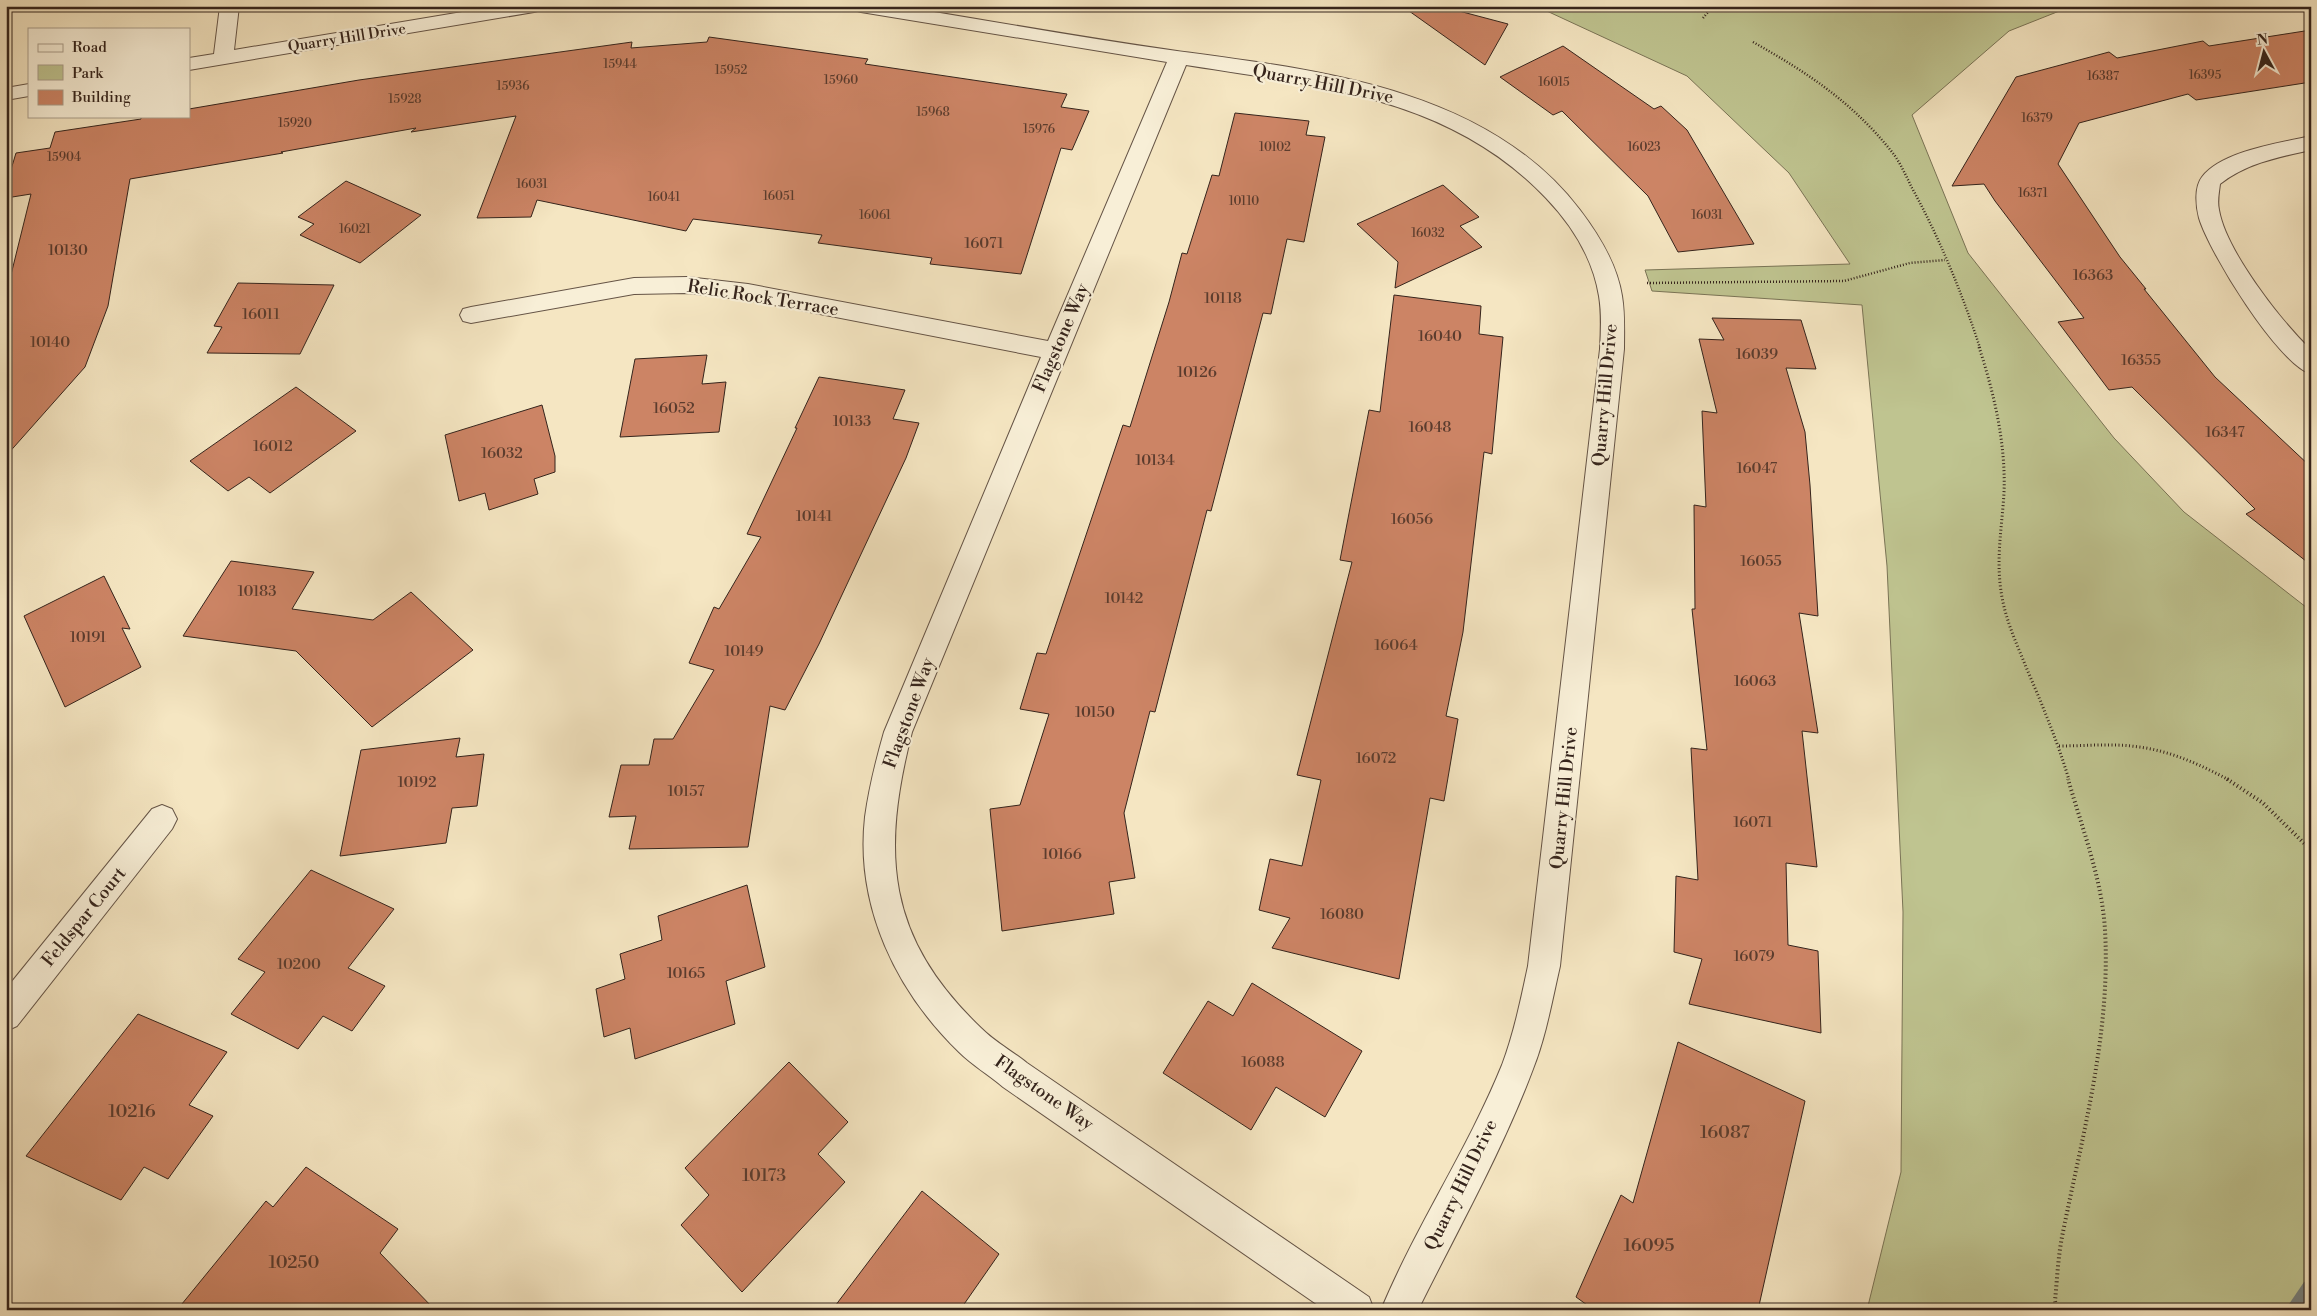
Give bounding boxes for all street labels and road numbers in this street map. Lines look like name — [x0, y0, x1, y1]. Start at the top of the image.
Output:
street label: Quarry Hill Drive — [287, 19, 407, 57]
street label: Quarry Hill Drive — [1251, 59, 1395, 109]
street label: Relic Rock Terrace — [685, 275, 841, 321]
street label: Flagstone Way — [1028, 280, 1094, 396]
street label: Quarry Hill Drive — [1587, 323, 1623, 467]
street label: Flagstone Way — [878, 654, 940, 772]
street label: Quarry Hill Drive — [1545, 726, 1583, 870]
street label: Feldspar Court — [37, 862, 132, 971]
street label: Flagstone Way — [990, 1050, 1098, 1136]
street label: Quarry Hill Drive — [1419, 1116, 1503, 1254]

